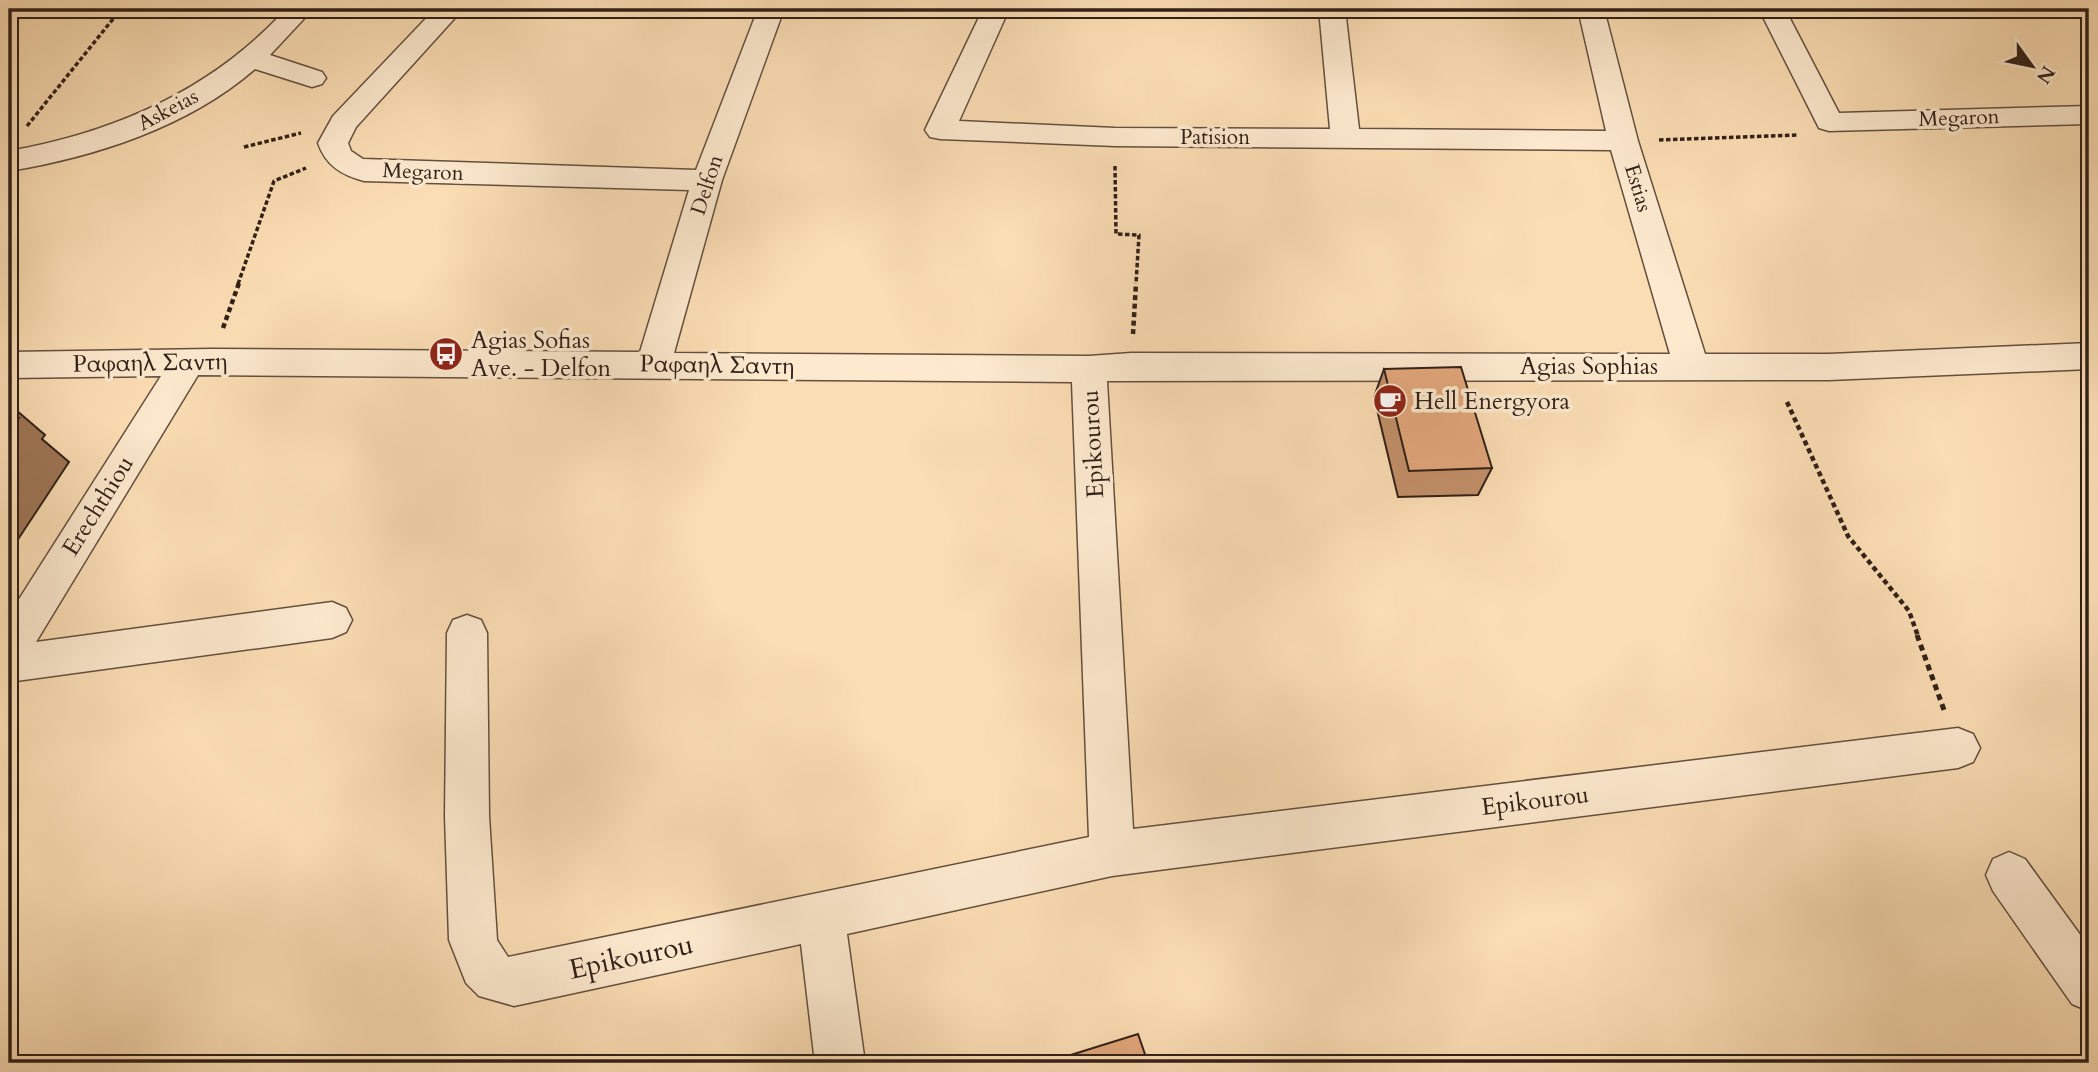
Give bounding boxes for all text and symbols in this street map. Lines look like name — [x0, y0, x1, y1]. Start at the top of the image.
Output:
north arrow — [1996, 32, 2066, 102]
text: N — [2030, 61, 2061, 89]
street label: Askeias — [133, 82, 203, 138]
street label: Megaron — [1918, 102, 2000, 134]
street label: Patision — [1180, 123, 1250, 152]
street label: Delfon — [684, 151, 730, 219]
street label: Megaron — [382, 156, 464, 188]
street label: Estias — [1617, 161, 1659, 215]
place label: Agias Sofias Ave. - Delfon — [471, 324, 612, 385]
bus stop icon: Agias Sofias Ave. - Delfon — [427, 335, 465, 373]
street label: Ραφαηλ Σαντη — [72, 345, 228, 381]
street label: Ραφαηλ Σαντη — [639, 347, 795, 383]
street label: Agias Sophias — [1520, 350, 1658, 383]
cafe icon: Hell Energyora — [1371, 382, 1409, 420]
place label: Hell Energyora — [1414, 385, 1571, 418]
street label: Epikourou — [1074, 389, 1112, 499]
street label: Erechthiou — [54, 450, 142, 562]
street label: Epikourou — [1479, 778, 1591, 824]
street label: Epikourou — [565, 925, 697, 989]

